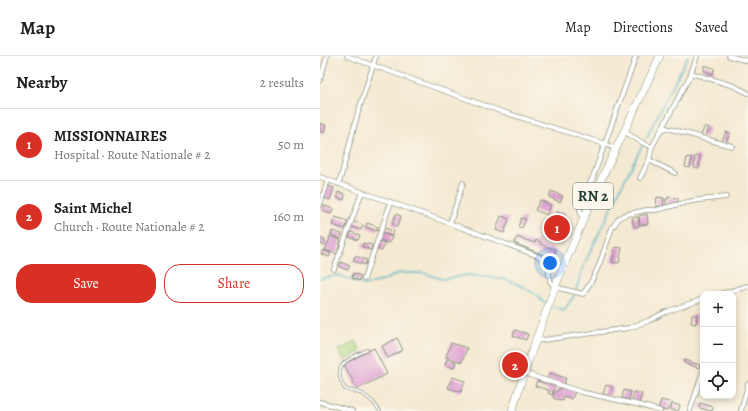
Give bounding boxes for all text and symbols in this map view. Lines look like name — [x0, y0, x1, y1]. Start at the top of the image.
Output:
text: Map — [20, 15, 55, 41]
text: Map — [565, 18, 591, 37]
text: Directions — [613, 18, 673, 37]
text: Saved — [695, 18, 728, 37]
text: Nearby — [16, 71, 67, 94]
text: 2 results — [260, 74, 304, 91]
text: MISSIONNAIRES — [54, 126, 167, 146]
text: 1 — [27, 136, 31, 153]
text: 50 m — [278, 136, 304, 153]
text: Hospital · Route Nationale # 2 — [54, 146, 210, 163]
road number: RN 2 — [573, 183, 613, 209]
text: Saint Michel — [54, 198, 132, 218]
text: 2 — [26, 208, 32, 225]
text: 160 m — [273, 208, 304, 225]
pin: 1 — [544, 213, 570, 243]
text: Church · Route Nationale # 2 — [54, 218, 204, 235]
your location — [540, 253, 560, 273]
button: Save — [16, 264, 156, 303]
button: Share — [164, 264, 304, 303]
map controls — [700, 291, 736, 399]
button: + — [700, 291, 736, 327]
button: − — [700, 327, 736, 363]
pin: 2 — [502, 350, 528, 380]
button: locate — [700, 363, 736, 399]

